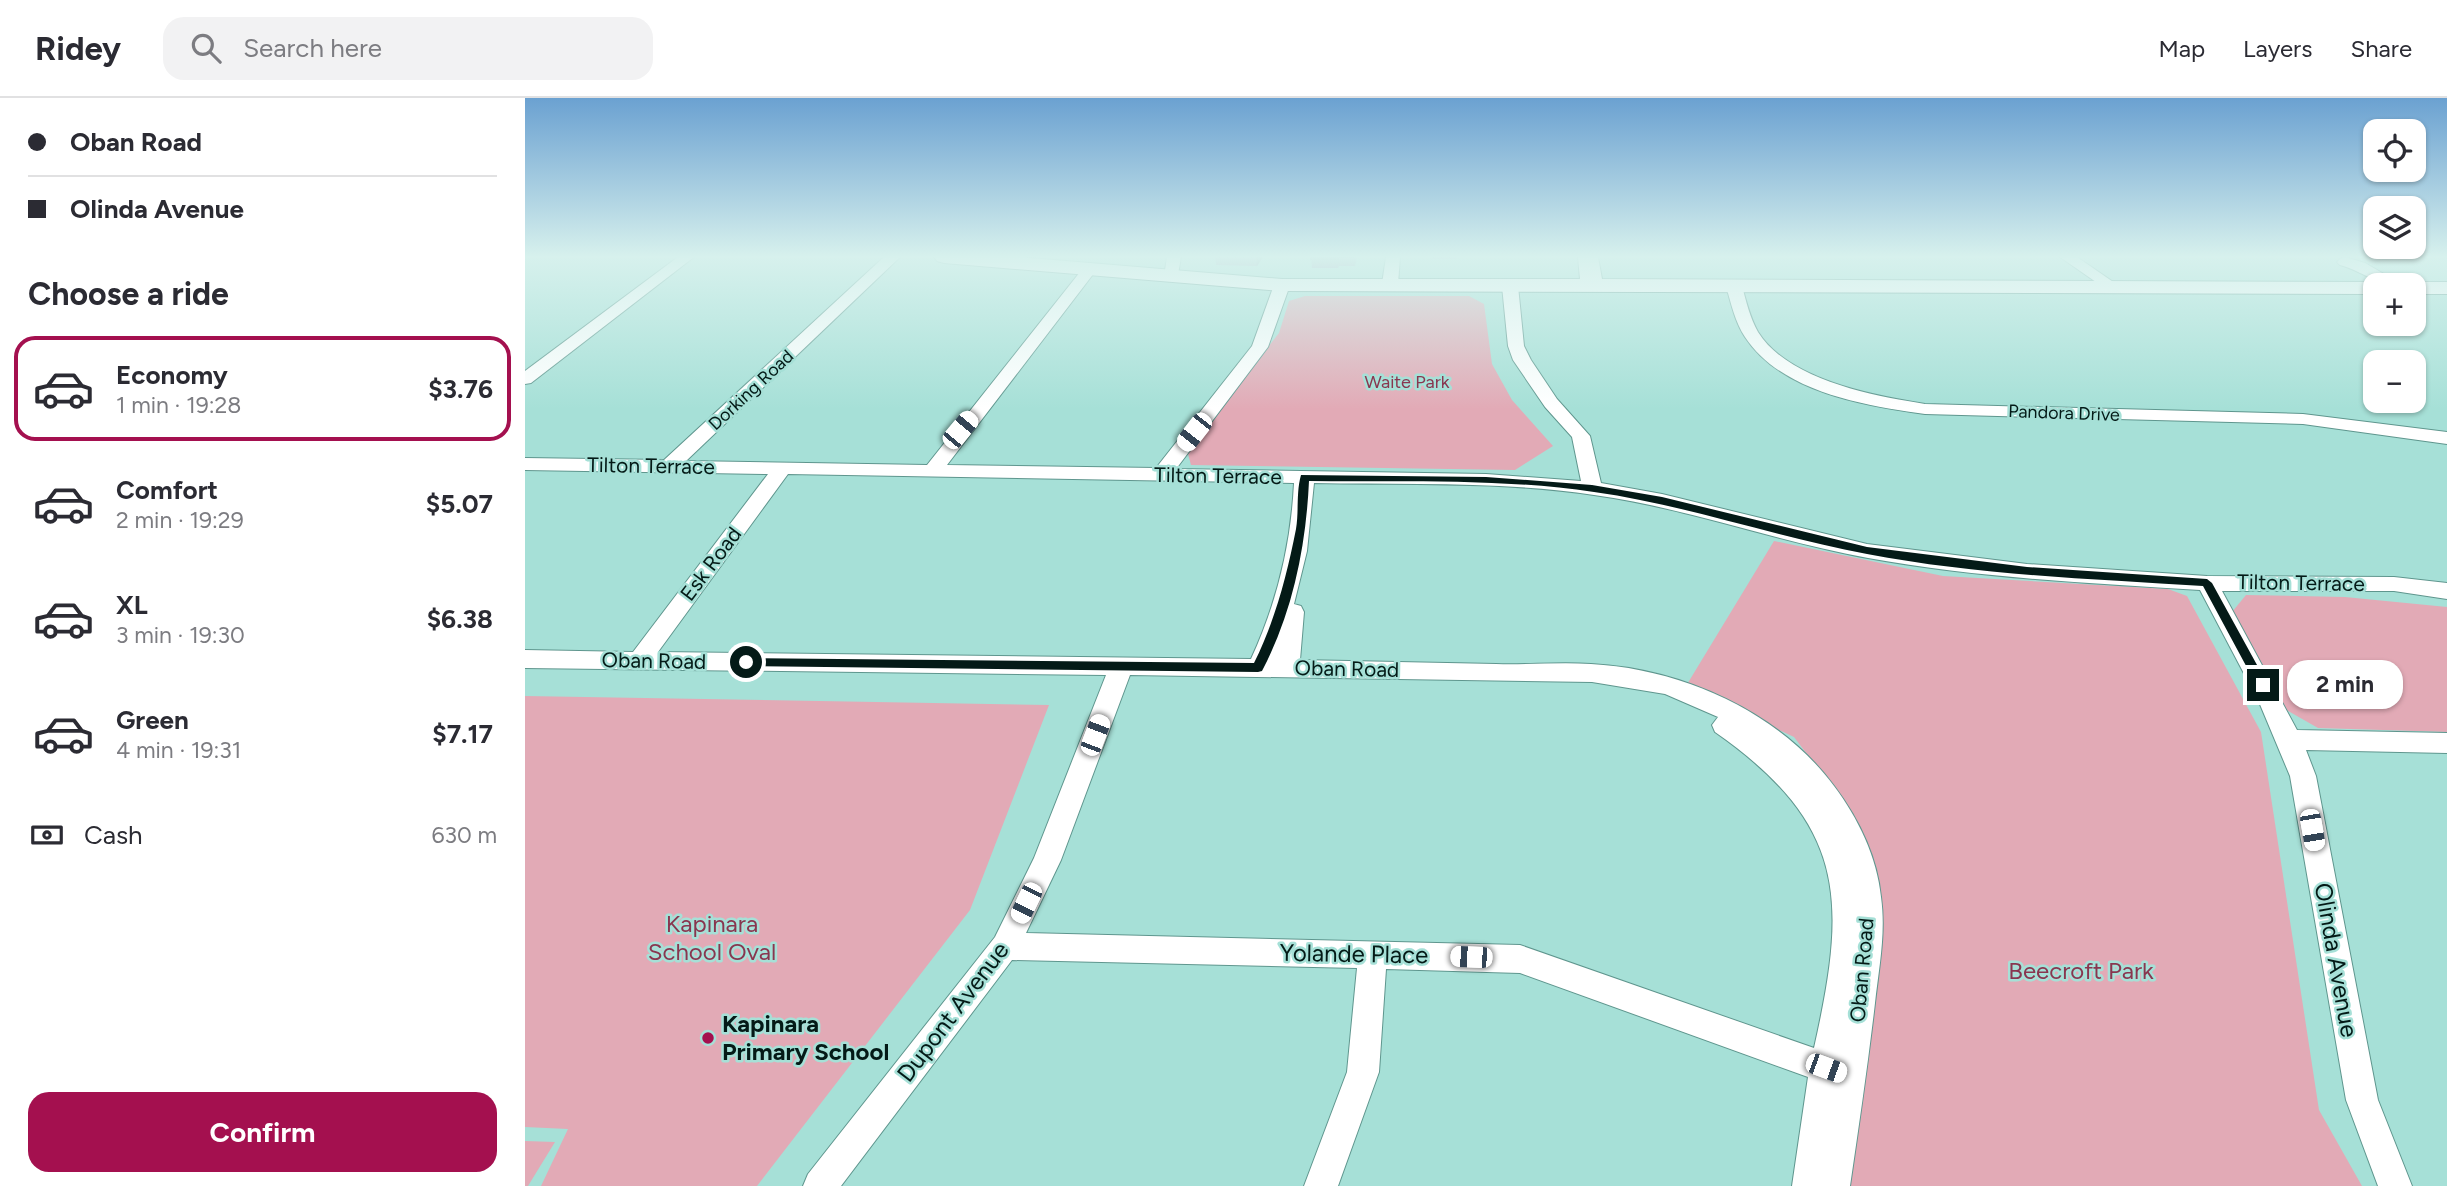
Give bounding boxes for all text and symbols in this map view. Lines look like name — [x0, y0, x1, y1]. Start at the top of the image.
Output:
search box — [163, 17, 653, 80]
text: Ridey — [35, 29, 121, 68]
icon: search — [187, 29, 225, 67]
text: Search here — [243, 32, 382, 64]
text: Map — [2158, 34, 2205, 63]
text: Layers — [2243, 34, 2312, 63]
text: Share — [2350, 34, 2412, 63]
map controls — [2363, 119, 2426, 413]
button: locate — [2363, 119, 2426, 182]
text: Oban Road — [70, 126, 202, 158]
text: Olinda Avenue — [70, 193, 244, 225]
button: layers — [2363, 196, 2426, 259]
button: + — [2363, 273, 2426, 336]
text: Choose a ride — [28, 275, 229, 313]
street label: Dorking Road — [704, 345, 798, 435]
button: − — [2363, 350, 2426, 413]
icon: car — [32, 357, 95, 420]
text: Economy — [116, 359, 228, 391]
park label: Waite Park — [1364, 371, 1450, 393]
text: $3.76 — [428, 373, 493, 405]
text: 1 min · 19:28 — [116, 391, 241, 419]
street label: Pandora Drive — [2008, 400, 2120, 426]
car — [939, 407, 982, 453]
car — [1173, 409, 1216, 455]
street label: Tilton Terrace — [587, 452, 715, 479]
street label: Tilton Terrace — [1154, 462, 1282, 489]
icon: car — [32, 472, 95, 535]
text: Comfort — [116, 474, 218, 506]
text: $5.07 — [426, 488, 493, 520]
text: 2 min · 19:29 — [116, 506, 244, 534]
street label: Esk Road — [675, 522, 746, 606]
street label: Tilton Terrace — [2237, 569, 2365, 596]
icon: car — [32, 587, 95, 650]
text: XL — [116, 589, 148, 621]
text: $6.38 — [427, 603, 493, 635]
text: 3 min · 19:30 — [116, 621, 245, 649]
route start — [730, 646, 762, 678]
street label: Oban Road — [602, 647, 707, 674]
street label: Oban Road — [1295, 655, 1400, 682]
callout: 2 min — [2287, 660, 2403, 710]
route end — [2247, 669, 2279, 701]
text: 2 min — [2316, 670, 2374, 698]
icon: car — [32, 702, 95, 765]
text: Green — [116, 704, 189, 736]
car — [1078, 712, 1113, 758]
text: $7.17 — [432, 718, 493, 750]
text: 4 min · 19:31 — [116, 736, 241, 764]
car — [2299, 807, 2326, 853]
icon: cash — [28, 816, 66, 854]
text: Cash — [84, 819, 143, 851]
text: 630 m — [431, 821, 497, 849]
car — [1008, 880, 1045, 926]
street label: Olinda Avenue — [2309, 880, 2364, 1039]
park label: Kapinara School Oval — [648, 909, 776, 966]
street label: Oban Road — [1844, 917, 1879, 1023]
street label: Dupont Avenue — [891, 936, 1015, 1087]
street label: Yolande Place — [1280, 938, 1429, 969]
car — [1450, 946, 1493, 968]
park label: Beecroft Park — [2008, 956, 2154, 985]
place label: Kapinara Primary School — [722, 1009, 889, 1066]
marker: Kapinara Primary School — [700, 1030, 716, 1046]
car — [1803, 1051, 1850, 1085]
button: Confirm — [28, 1092, 497, 1172]

